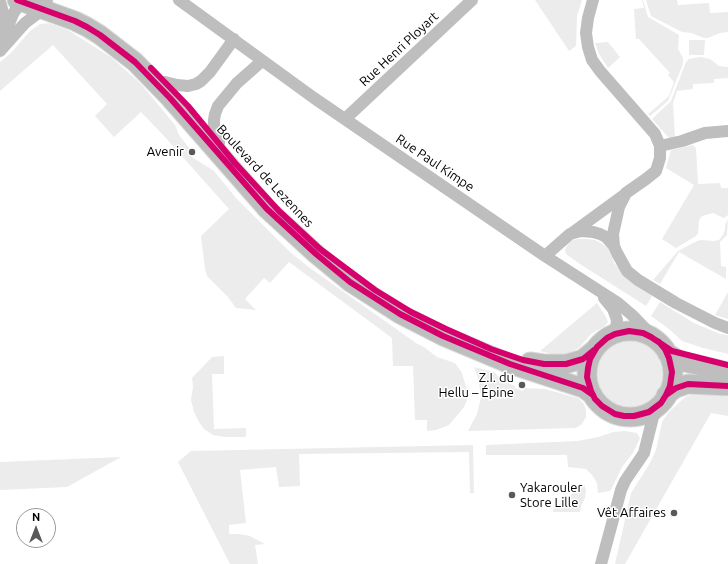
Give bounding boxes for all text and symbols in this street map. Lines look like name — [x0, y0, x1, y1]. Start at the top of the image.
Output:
street label: Rue Henri Ployart — [356, 8, 442, 90]
street label: Boulevard de Lezennes — [213, 121, 317, 231]
street label: Rue Paul Kimpe — [393, 131, 477, 195]
place label: Avenir — [147, 144, 184, 160]
marker: Avenir — [187, 147, 197, 157]
place label: Z.I. du Hellu – Épine — [438, 370, 514, 401]
marker: Z.I. du Hellu – Épine — [517, 380, 527, 390]
place label: Yakarouler Store Lille — [520, 480, 582, 511]
marker: Yakarouler Store Lille — [507, 490, 517, 500]
place label: Vêt Affaires — [597, 505, 666, 521]
north arrow — [16, 508, 56, 548]
marker: Vêt Affaires — [669, 508, 679, 518]
text: N — [32, 511, 40, 523]

